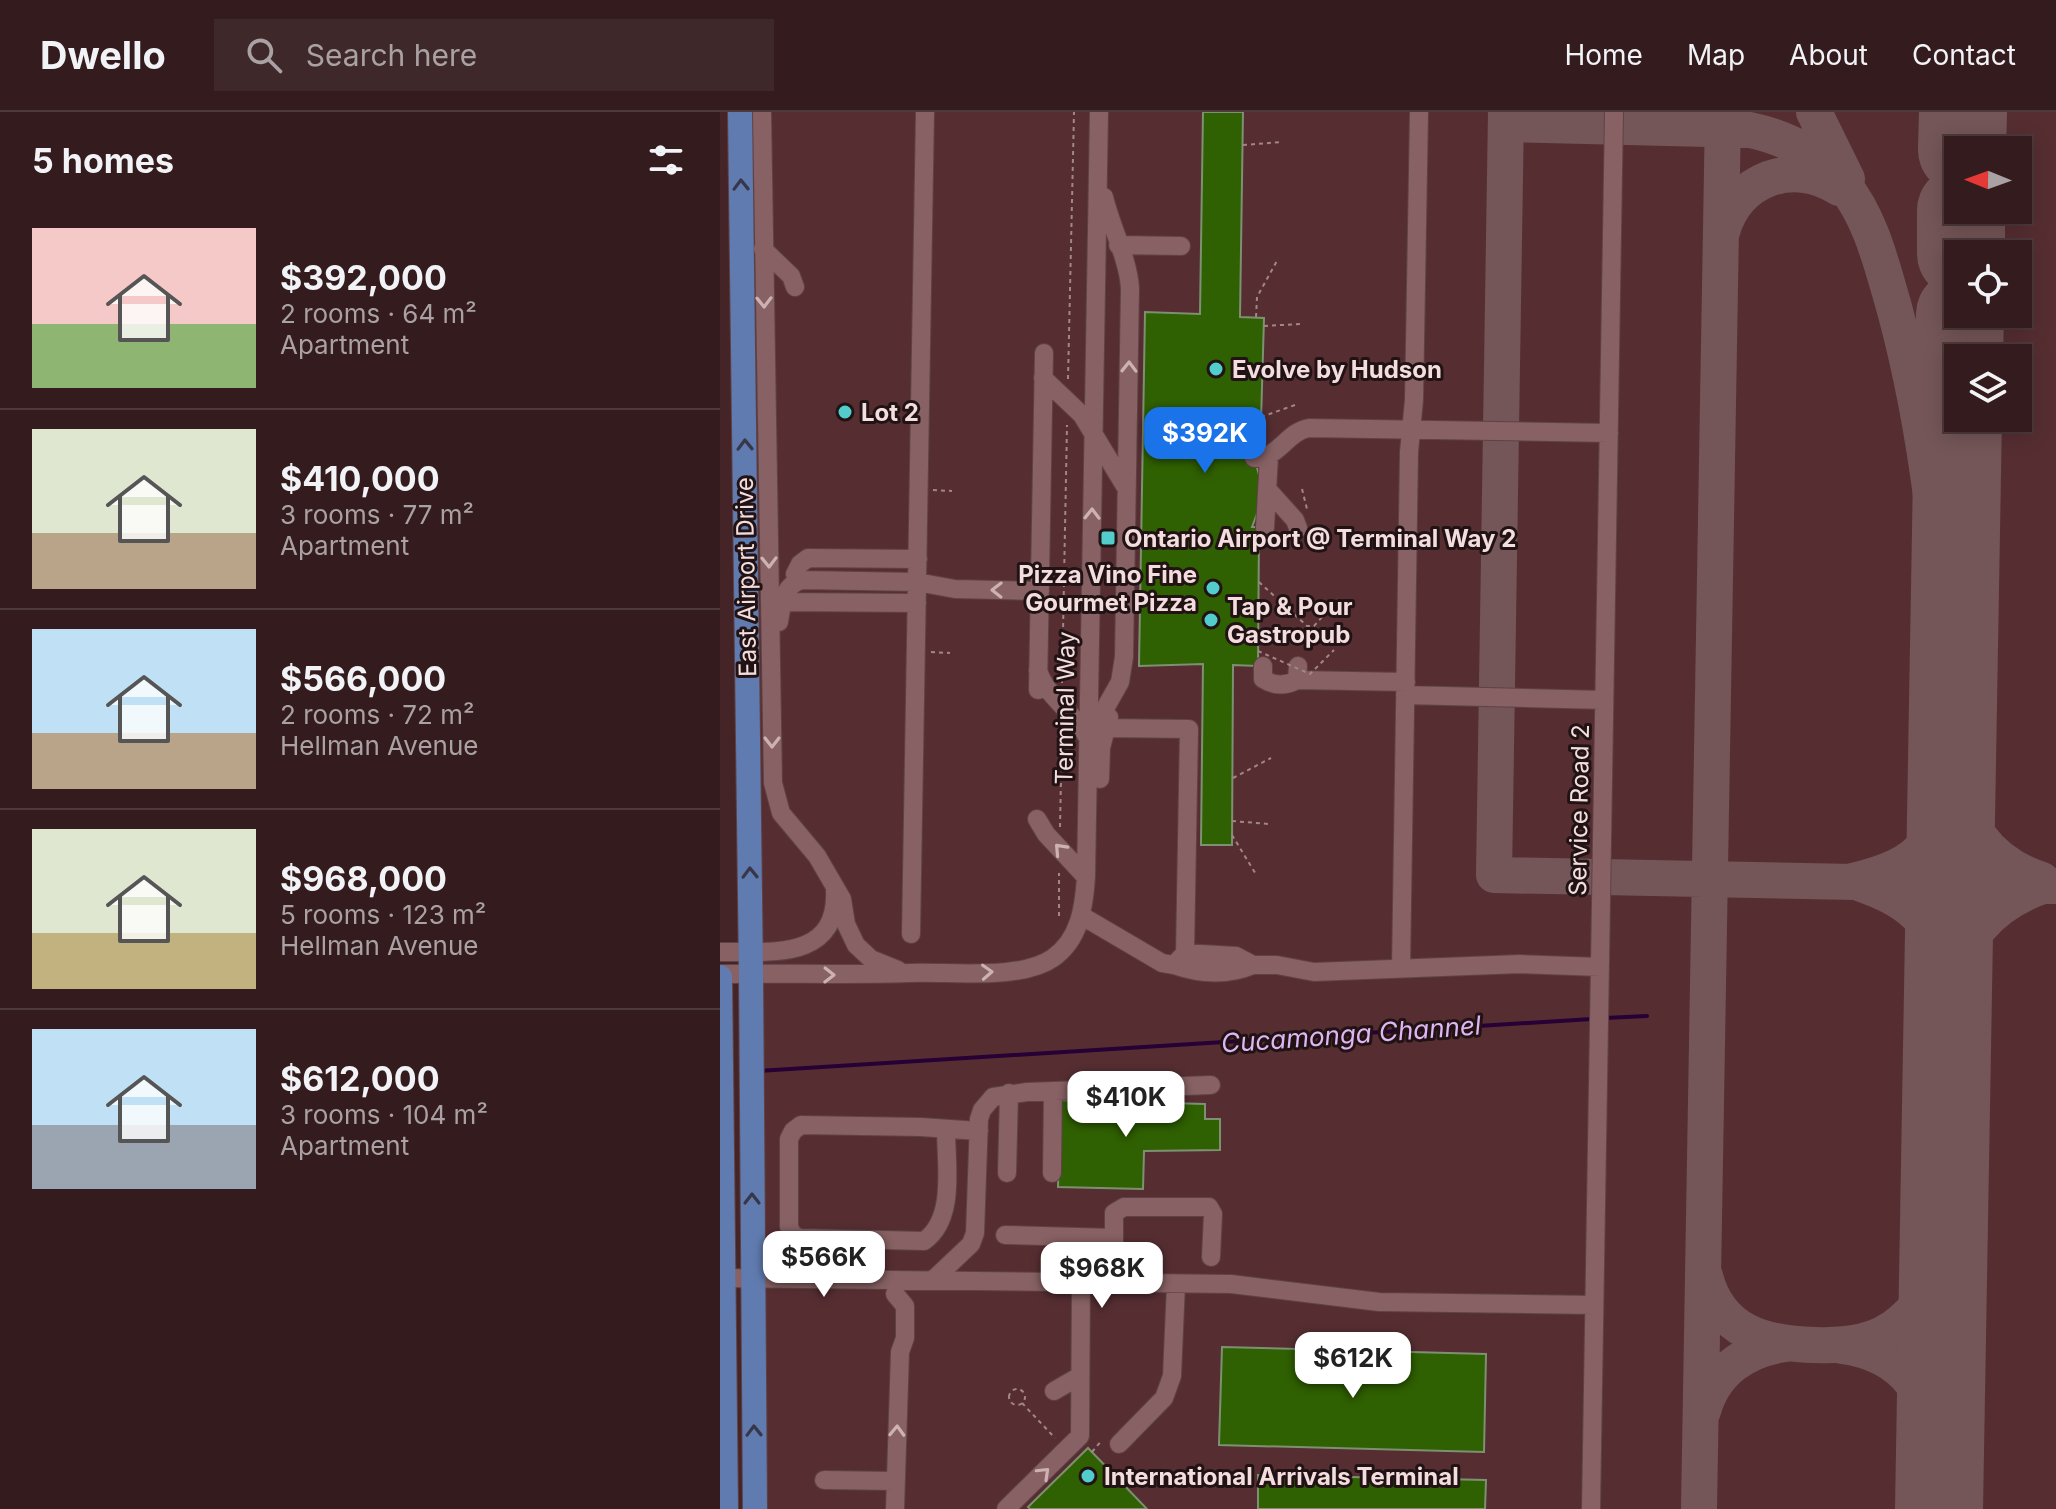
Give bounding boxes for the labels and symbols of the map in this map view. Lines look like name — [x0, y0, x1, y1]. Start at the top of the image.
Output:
north arrow — [1944, 136, 2032, 224]
one-way arrow — [732, 178, 750, 191]
one-way arrow — [756, 296, 773, 309]
place label: Evolve by Hudson — [1232, 355, 1442, 384]
one-way arrow — [1120, 360, 1137, 373]
marker: Evolve by Hudson — [1207, 360, 1225, 378]
place label: Lot 2 — [861, 398, 919, 427]
marker: Lot 2 — [836, 403, 854, 421]
pin: $392K — [1149, 407, 1261, 475]
one-way arrow — [736, 438, 754, 451]
street label: East Airport Drive — [730, 477, 762, 677]
one-way arrow — [1083, 507, 1100, 520]
place label: Ontario Airport @ Terminal Way 2 — [1124, 524, 1516, 553]
marker: Ontario Airport @ Terminal Way 2 — [1099, 529, 1117, 547]
one-way arrow — [760, 556, 778, 569]
place label: Pizza Vino Fine Gourmet Pizza — [1018, 560, 1197, 617]
marker: Pizza Vino Fine Gourmet Pizza — [1204, 579, 1222, 597]
one-way arrow — [990, 581, 1003, 599]
place label: Tap & Pour Gastropub — [1227, 592, 1353, 649]
marker: Tap & Pour Gastropub — [1202, 611, 1220, 629]
street label: Terminal Way — [1049, 631, 1081, 785]
street label: Service Road 2 — [1563, 724, 1595, 896]
one-way arrow — [763, 736, 780, 749]
one-way arrow — [1055, 844, 1070, 858]
one-way arrow — [741, 866, 759, 879]
one-way arrow — [981, 964, 994, 981]
one-way arrow — [823, 966, 836, 983]
water label: Cucamonga Channel — [1220, 1009, 1483, 1059]
pin: $410K — [1070, 1071, 1182, 1139]
one-way arrow — [743, 1192, 761, 1205]
pin: $566K — [768, 1231, 880, 1299]
pin: $968K — [1046, 1242, 1158, 1310]
pin: $612K — [1297, 1332, 1409, 1400]
one-way arrow — [746, 1424, 763, 1437]
one-way arrow — [889, 1424, 906, 1437]
place label: International Arrivals Terminal — [1104, 1462, 1459, 1491]
marker: International Arrivals Terminal — [1079, 1467, 1097, 1485]
one-way arrow — [1035, 1468, 1049, 1482]

